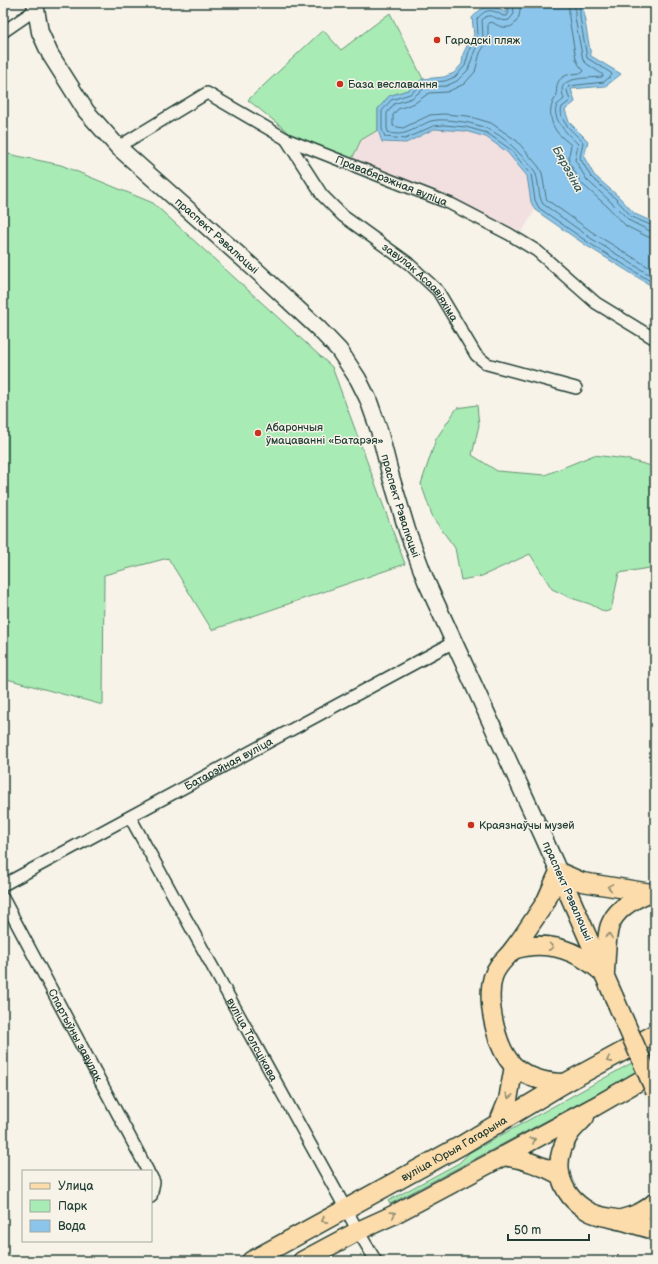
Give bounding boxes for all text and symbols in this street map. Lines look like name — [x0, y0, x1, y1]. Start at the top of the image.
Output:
place label: Гарадскі пляж — [445, 34, 521, 47]
marker: Гарадскі пляж — [432, 35, 442, 45]
place label: База веславання — [348, 78, 438, 91]
marker: База веславання — [335, 79, 345, 89]
water label: Бярэзіна — [549, 143, 586, 195]
street label: Правабярэжная вуліца — [333, 153, 450, 209]
street label: праспект Рэвалюцыі — [172, 195, 261, 276]
street label: завулак Асаавіяхіма — [379, 240, 461, 324]
place label: Абарончыя ўмацаванні «Батарэя» — [265, 421, 384, 447]
marker: Абарончыя ўмацаванні «Батарэя» — [253, 428, 263, 438]
street label: праспект Рэвалюцыі — [378, 453, 423, 559]
street label: Батарэйная вуліца — [182, 735, 275, 793]
place label: Краязнаўчы музей — [479, 819, 575, 832]
marker: Краязнаўчы музей — [466, 820, 476, 830]
street label: праспект Рэвалюцыі — [540, 840, 595, 943]
one-way arrow — [607, 883, 613, 892]
one-way arrow — [604, 933, 613, 939]
one-way arrow — [548, 942, 554, 951]
street label: Спартыўны завулак — [45, 987, 105, 1084]
street label: вуліца Толсцікава — [224, 996, 280, 1084]
one-way arrow — [606, 1055, 613, 1063]
one-way arrow — [505, 1093, 513, 1099]
street label: вуліца Юрыя Гагарына — [399, 1113, 510, 1184]
one-way arrow — [529, 1137, 536, 1145]
legend — [22, 1170, 152, 1242]
text: Улица — [58, 1179, 94, 1194]
text: Парк — [58, 1199, 88, 1214]
one-way arrow — [389, 1211, 397, 1219]
one-way arrow — [321, 1216, 328, 1223]
scale bar — [508, 1216, 589, 1242]
text: Вода — [58, 1219, 86, 1234]
text: 50 m — [514, 1223, 541, 1238]

